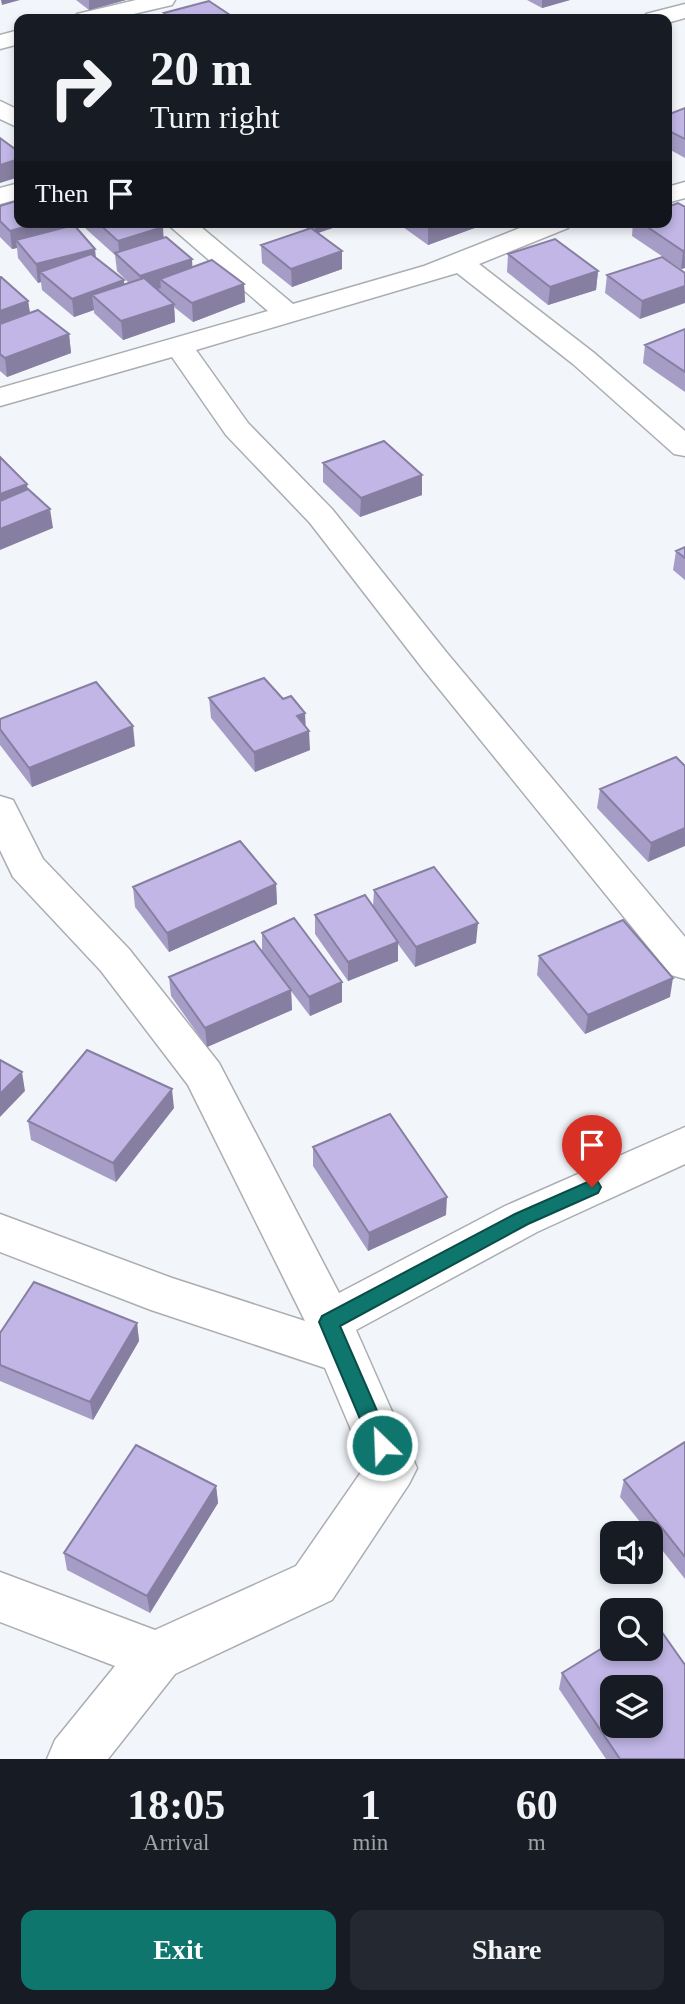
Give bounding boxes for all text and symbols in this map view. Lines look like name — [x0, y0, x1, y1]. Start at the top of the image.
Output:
text: 20 m — [150, 41, 252, 96]
icon: right — [35, 42, 126, 133]
text: Turn right — [150, 99, 280, 135]
icon: arrive — [102, 175, 140, 213]
text: Then — [35, 179, 88, 208]
pin — [562, 1115, 622, 1187]
icon: arrive — [573, 1126, 611, 1164]
position arrow — [345, 1408, 419, 1482]
map controls — [600, 1521, 663, 1738]
button: sound — [600, 1521, 663, 1584]
button: search — [600, 1598, 663, 1661]
button: layers — [600, 1675, 663, 1738]
text: 18:05 — [127, 1782, 225, 1828]
text: 1 — [360, 1782, 381, 1828]
text: 60 — [516, 1782, 558, 1828]
text: Arrival — [143, 1830, 210, 1855]
text: min — [353, 1830, 388, 1855]
text: m — [528, 1830, 546, 1855]
button: Exit — [21, 1910, 336, 1990]
button: Share — [350, 1910, 664, 1990]

